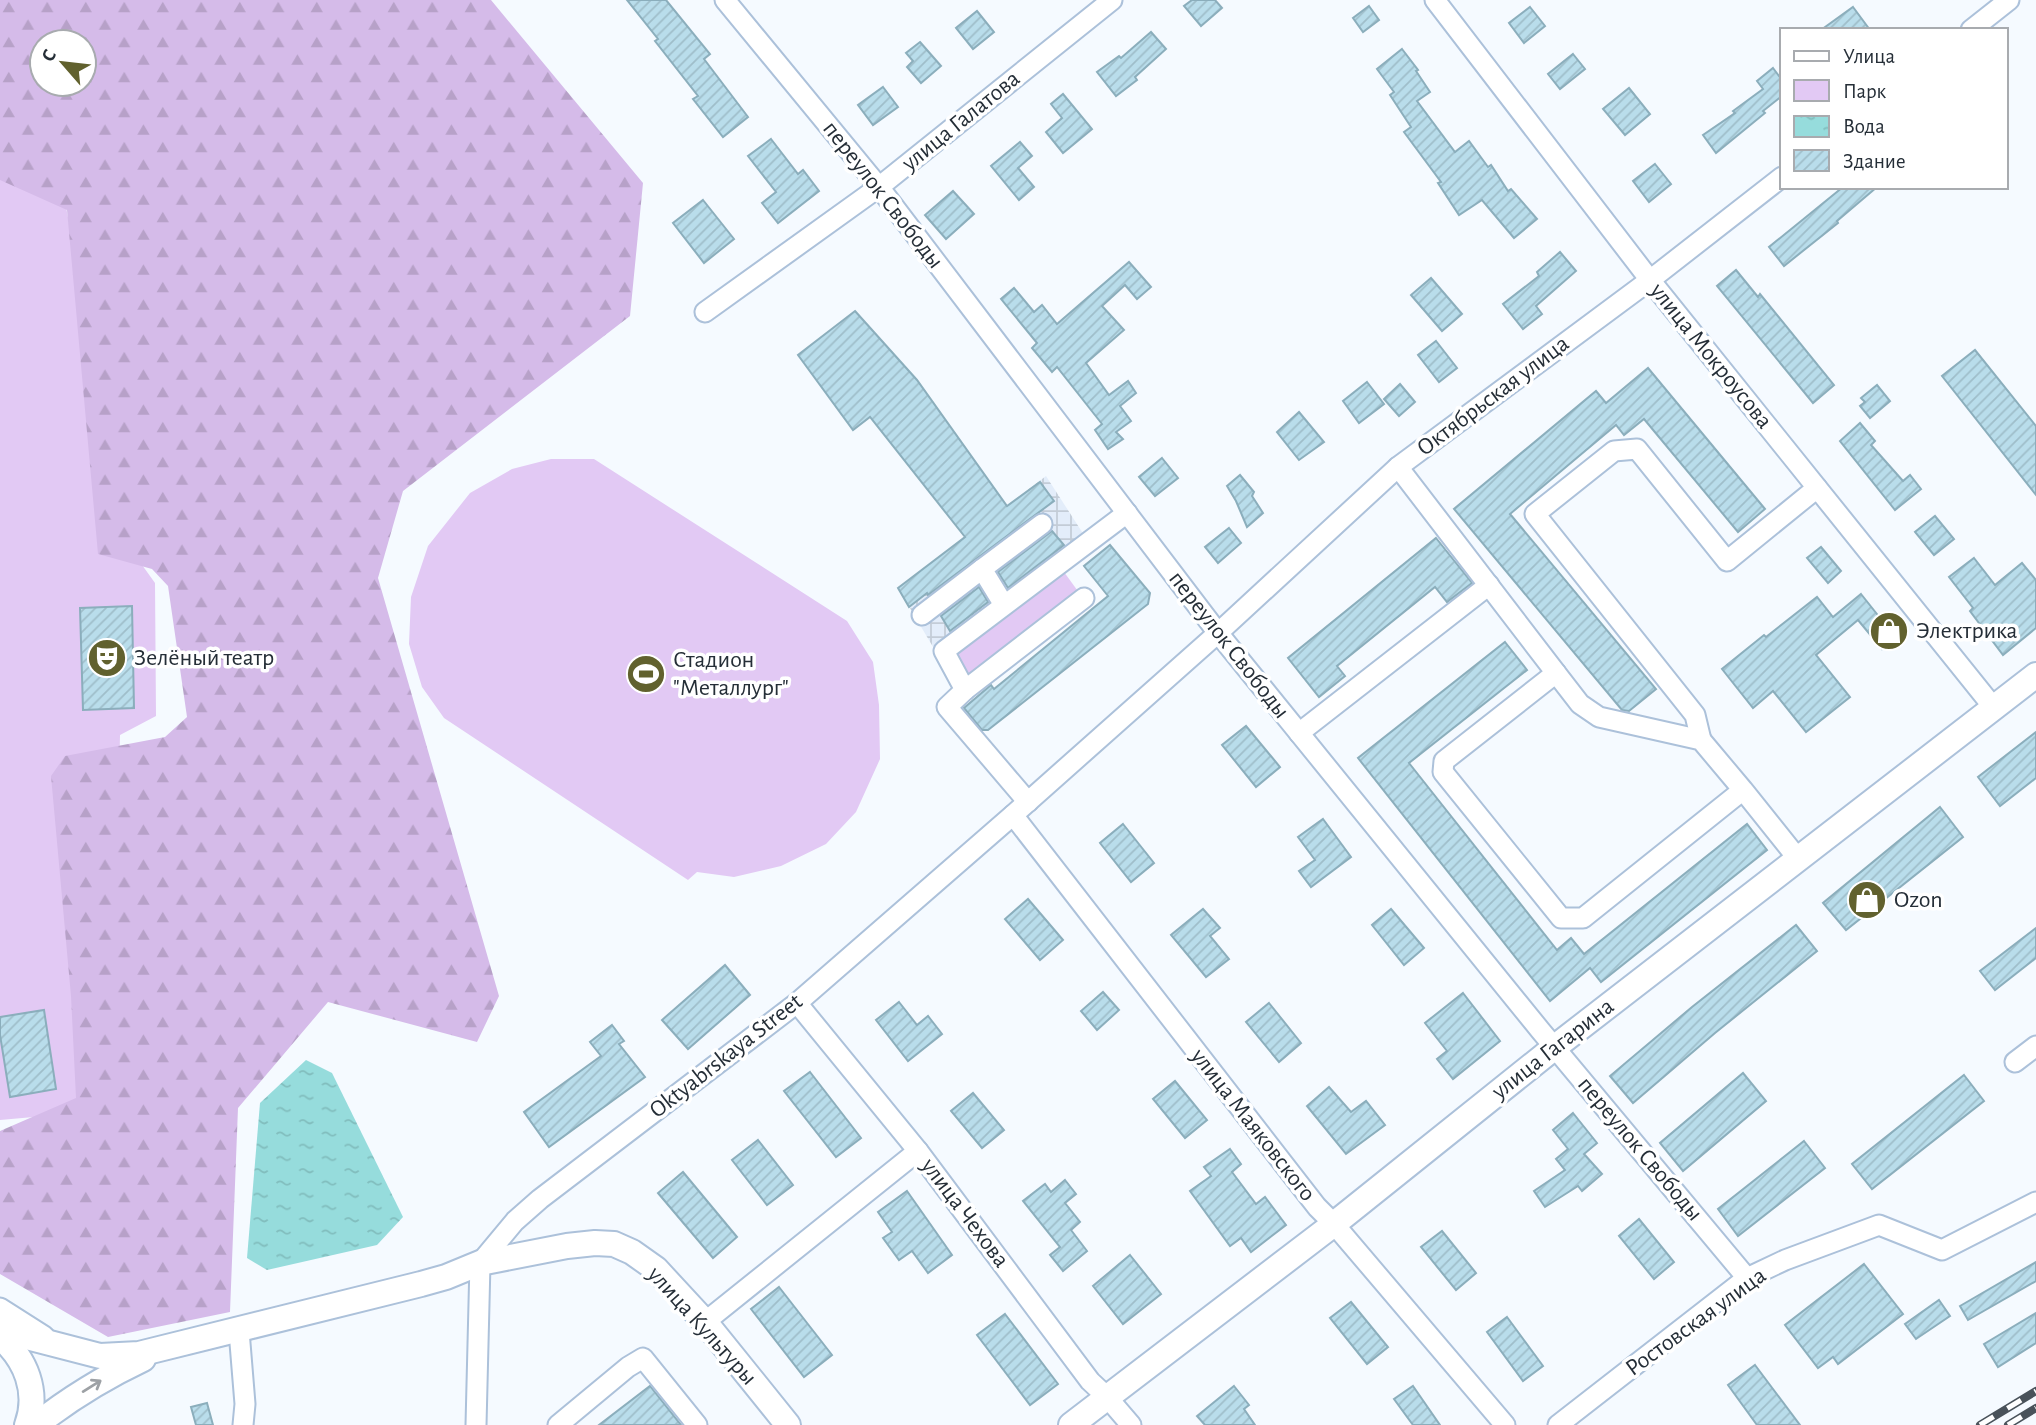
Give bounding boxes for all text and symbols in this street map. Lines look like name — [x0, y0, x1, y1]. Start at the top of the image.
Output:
north arrow — [28, 28, 98, 98]
legend — [1780, 28, 2008, 189]
text: Улица — [1843, 46, 1896, 67]
text: С — [38, 47, 60, 65]
street label: улица Галатова — [897, 66, 1025, 176]
text: Парк — [1843, 81, 1887, 102]
text: Вода — [1843, 116, 1885, 137]
street label: переулок Свободы — [818, 117, 948, 273]
text: Здание — [1843, 151, 1906, 172]
street label: улица Мокроусова — [1645, 278, 1777, 433]
street label: Октябрьская улица — [1412, 331, 1574, 461]
street label: переулок Свободы — [1164, 567, 1294, 723]
shop icon: Электрика — [1868, 610, 1910, 652]
place label: Электрика — [1916, 619, 2017, 643]
theatre icon: Зелёный театр — [86, 637, 128, 679]
place label: Зелёный театр — [134, 646, 274, 670]
place label: Стадион "Металлург" — [673, 648, 789, 700]
sports icon: Стадион "Металлург" — [625, 653, 667, 695]
shop icon: Ozon — [1846, 879, 1888, 921]
place label: Ozon — [1894, 888, 1943, 912]
street label: Oktyabrskaya Street — [645, 989, 807, 1123]
street label: улица Гагарина — [1487, 994, 1619, 1105]
street label: улица Маяковского — [1186, 1043, 1320, 1206]
street label: переулок Свободы — [1573, 1072, 1707, 1226]
street label: улица Чехова — [916, 1153, 1014, 1272]
street label: улица Культуры — [642, 1261, 761, 1390]
street label: Ростовская улица — [1621, 1263, 1771, 1381]
one-way arrow — [82, 1379, 101, 1394]

